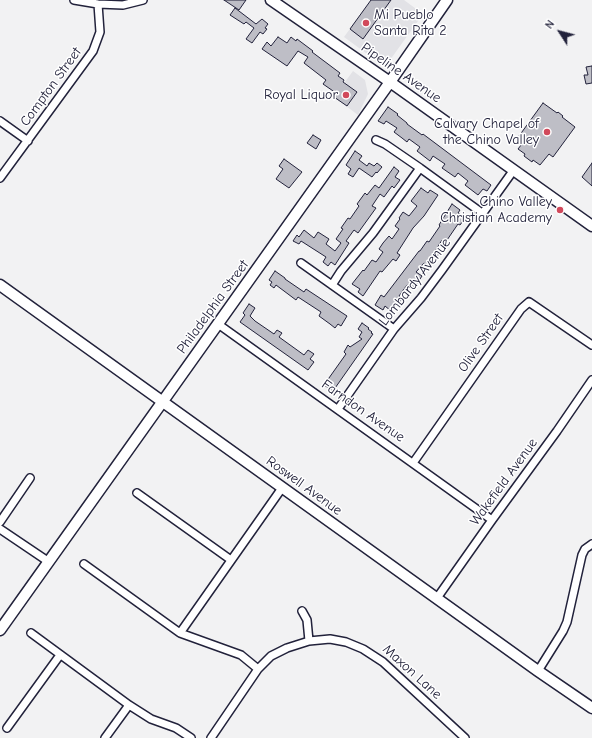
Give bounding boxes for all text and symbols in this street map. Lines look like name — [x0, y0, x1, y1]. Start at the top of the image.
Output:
place label: Mi Pueblo Santa Rita 2 — [374, 7, 447, 40]
north arrow — [540, 12, 580, 52]
marker: Mi Pueblo Santa Rita 2 — [361, 18, 371, 28]
text: N — [543, 18, 557, 31]
street label: Pipeline Avenue — [358, 39, 444, 107]
street label: Compton Street — [17, 44, 85, 130]
place label: Royal Liquor — [264, 87, 338, 103]
marker: Royal Liquor — [341, 90, 351, 100]
place label: Calvary Chapel of the Chino Valley — [434, 116, 539, 148]
marker: Calvary Chapel of the Chino Valley — [542, 127, 552, 137]
place label: Chino Valley Christian Academy — [440, 194, 552, 226]
marker: Chino Valley Christian Academy — [555, 205, 565, 215]
street label: Lombardy Avenue — [376, 235, 454, 329]
street label: Philadelphia Street — [173, 257, 253, 357]
street label: Olive Street — [455, 311, 507, 375]
street label: Farndon Avenue — [318, 376, 408, 446]
street label: Wakefield Avenue — [467, 435, 541, 529]
street label: Roswell Avenue — [263, 453, 345, 519]
street label: Maxon Lane — [379, 641, 445, 703]

